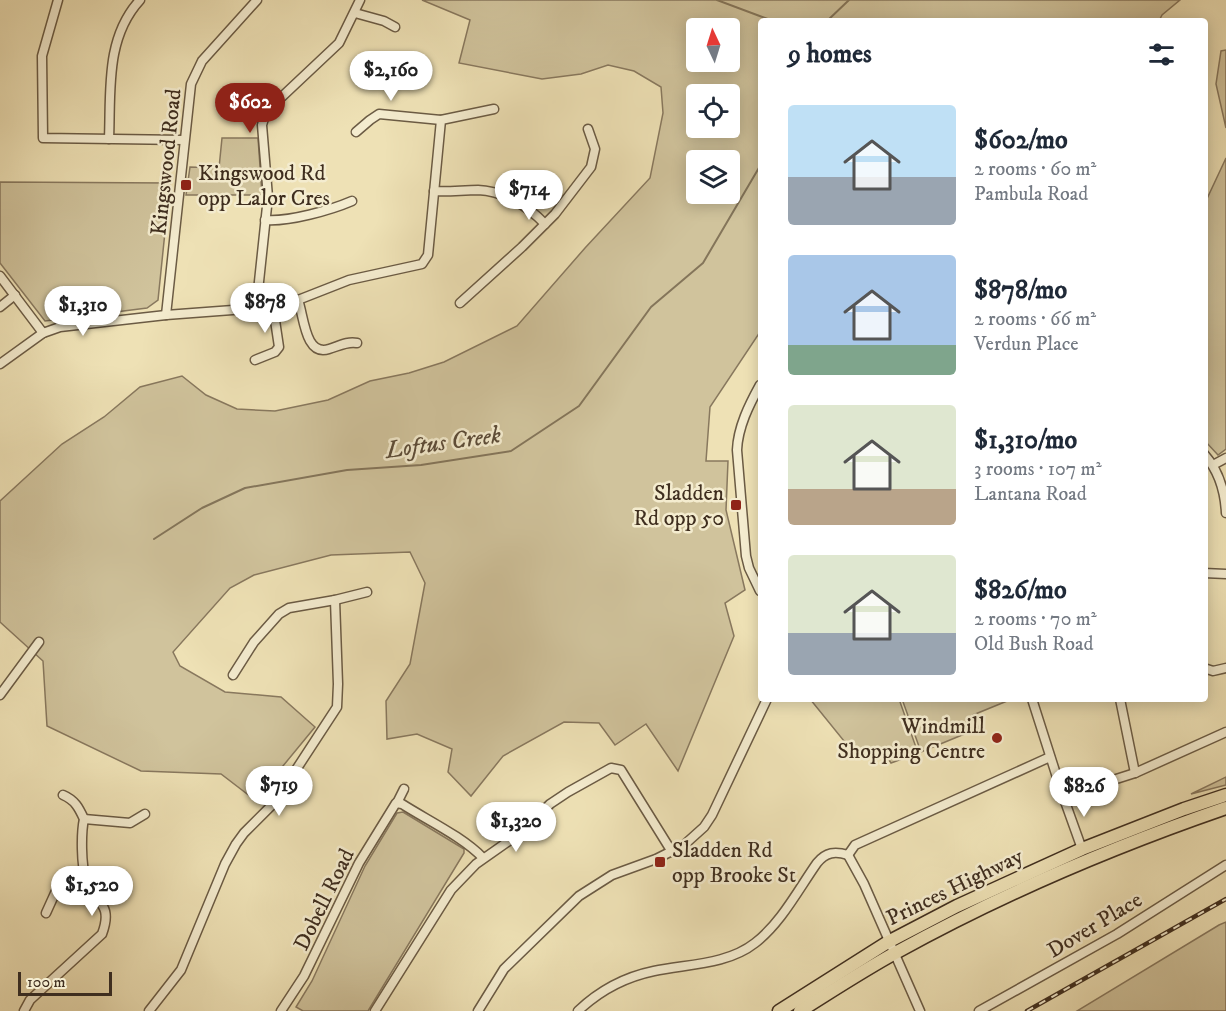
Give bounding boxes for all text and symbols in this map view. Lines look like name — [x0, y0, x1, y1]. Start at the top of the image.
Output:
north arrow — [686, 18, 740, 72]
map controls — [686, 18, 740, 204]
text: 9 homes — [788, 38, 872, 71]
icon: filters — [1145, 38, 1178, 71]
pin: $2,160 — [342, 51, 440, 102]
text: $2,160 — [364, 58, 418, 83]
pin: $602 — [214, 83, 286, 134]
button: locate — [686, 84, 740, 138]
street label: Kingswood Road — [145, 87, 188, 237]
text: $602 — [229, 90, 271, 115]
text: $602/mo — [974, 124, 1068, 157]
icon: home — [836, 129, 908, 201]
button: layers — [686, 150, 740, 204]
text: 2 rooms · 60 m² — [974, 157, 1096, 182]
place label: Kingswood Rd opp Lalor Cres — [198, 160, 330, 212]
pin: $714 — [493, 170, 565, 221]
text: $714 — [509, 177, 549, 202]
marker: Kingswood Rd opp Lalor Cres — [179, 178, 193, 192]
text: Pambula Road — [974, 182, 1088, 207]
text: $878/mo — [974, 274, 1067, 307]
icon: home — [836, 279, 908, 351]
pin: $878 — [229, 283, 301, 334]
pin: $1,310 — [34, 286, 132, 337]
text: $878 — [244, 290, 286, 315]
text: $1,310 — [58, 293, 108, 318]
text: 2 rooms · 66 m² — [974, 307, 1096, 332]
text: Verdun Place — [974, 332, 1079, 357]
water label: Loftus Creek — [382, 420, 503, 466]
text: $1,310/mo — [974, 424, 1077, 457]
icon: home — [836, 429, 908, 501]
text: 3 rooms · 107 m² — [974, 457, 1102, 482]
place label: Sladden Rd opp 50 — [633, 480, 724, 532]
text: Lantana Road — [974, 482, 1087, 507]
marker: Sladden Rd opp 50 — [729, 498, 743, 512]
text: $826/mo — [974, 574, 1067, 607]
icon: home — [836, 579, 908, 651]
text: 2 rooms · 70 m² — [974, 607, 1097, 632]
text: Old Bush Road — [974, 632, 1093, 657]
place label: Windmill Shopping Centre — [837, 713, 985, 765]
marker: Windmill Shopping Centre — [990, 731, 1004, 745]
pin: $719 — [243, 766, 315, 817]
pin: $826 — [1048, 767, 1120, 818]
text: $719 — [260, 773, 298, 798]
text: $826 — [1063, 774, 1105, 799]
pin: $1,320 — [467, 802, 565, 853]
text: $1,320 — [490, 809, 542, 834]
place label: Sladden Rd opp Brooke St — [672, 837, 796, 889]
street label: Princes Highway — [882, 842, 1028, 932]
street label: Dobell Road — [288, 844, 361, 955]
marker: Sladden Rd opp Brooke St — [653, 855, 667, 869]
pin: $1,520 — [43, 866, 141, 917]
text: $1,520 — [65, 873, 119, 898]
street label: Dover Place — [1042, 886, 1147, 964]
scale bar — [18, 969, 112, 996]
text: 100 m — [27, 972, 66, 992]

